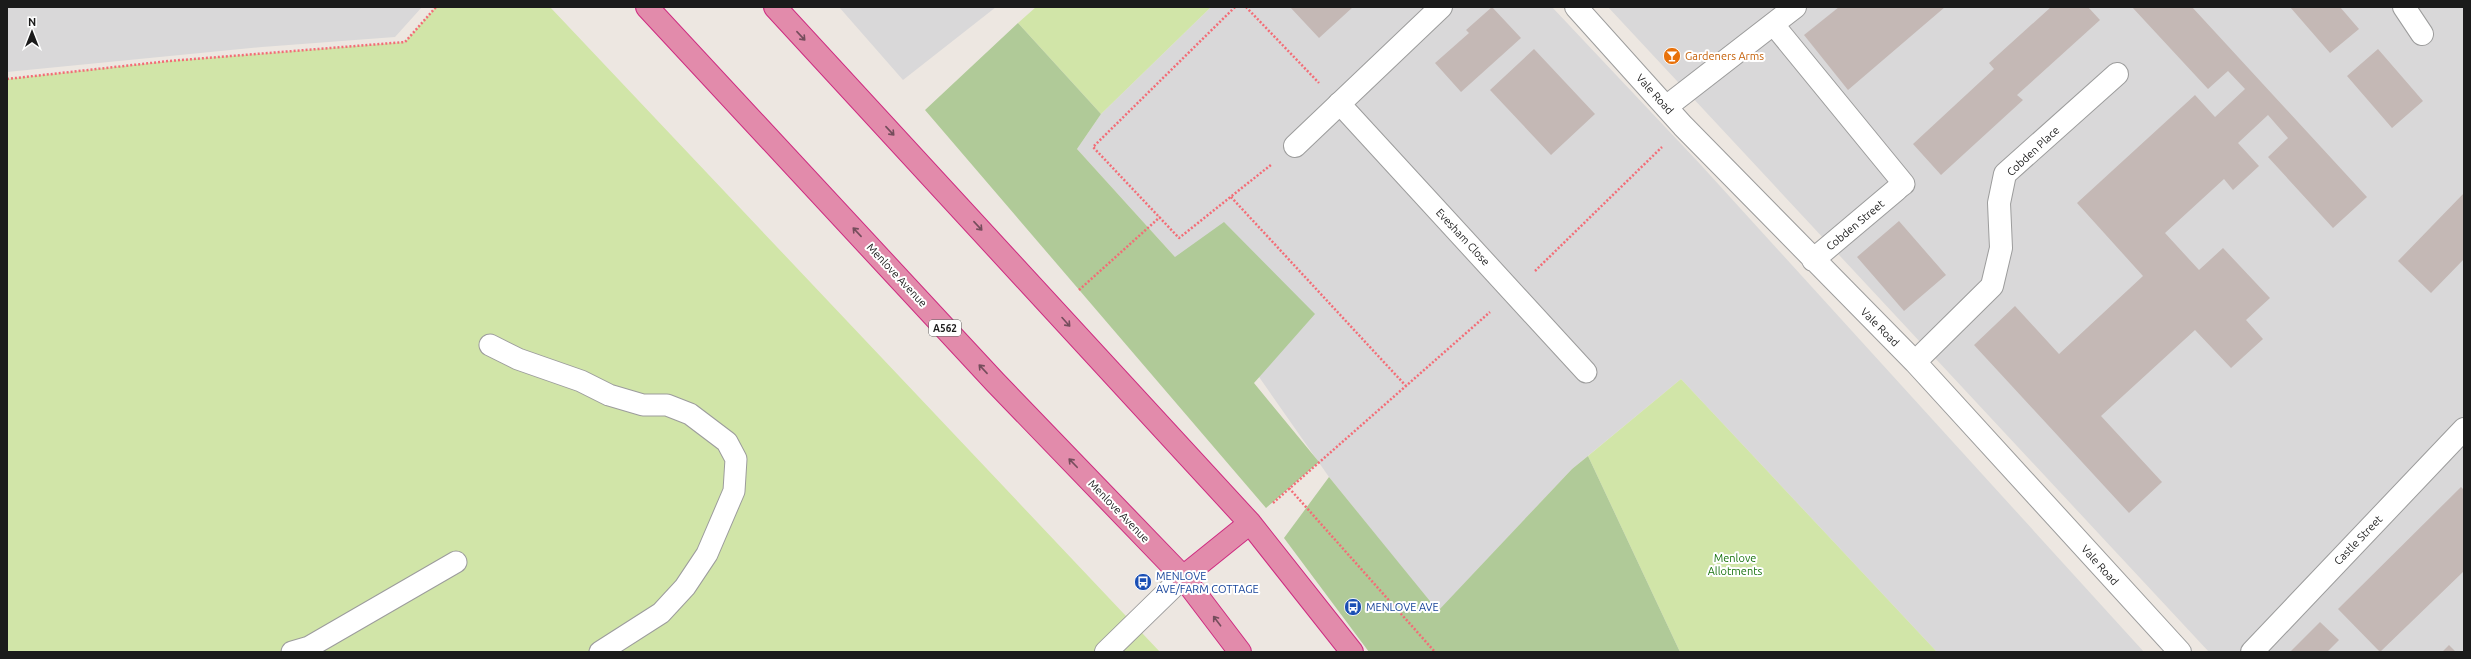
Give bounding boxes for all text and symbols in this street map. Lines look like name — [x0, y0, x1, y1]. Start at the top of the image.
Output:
north arrow — [12, 12, 52, 52]
text: N — [28, 16, 36, 28]
one-way arrow — [797, 30, 806, 41]
bar icon: Gardeners Arms — [1662, 46, 1682, 66]
place label: Gardeners Arms — [1685, 50, 1764, 62]
street label: Vale Road — [1634, 72, 1676, 116]
street label: Cobden Place — [2004, 124, 2062, 178]
one-way arrow — [885, 126, 895, 136]
street label: Cobden Street — [1824, 197, 1887, 253]
street label: Evesham Close — [1434, 206, 1492, 268]
one-way arrow — [974, 221, 983, 231]
one-way arrow — [853, 228, 862, 238]
street label: Menlove Avenue — [865, 241, 929, 309]
street label: Vale Road — [1858, 305, 1902, 349]
one-way arrow — [1061, 317, 1071, 327]
road number: A562 — [929, 320, 961, 336]
one-way arrow — [978, 364, 988, 374]
one-way arrow — [1068, 458, 1078, 468]
street label: Menlove Avenue — [1086, 477, 1152, 545]
street label: Castle Street — [2332, 512, 2385, 567]
street label: Vale Road — [2079, 543, 2121, 587]
park label: Menlove Allotments — [1708, 552, 1763, 577]
place label: MENLOVE AVE/FARM COTTAGE — [1156, 570, 1259, 595]
bus stop icon: MENLOVE AVE/FARM COTTAGE — [1133, 572, 1153, 592]
bus stop icon: MENLOVE AVE — [1343, 597, 1363, 617]
place label: MENLOVE AVE — [1366, 601, 1439, 613]
one-way arrow — [1213, 616, 1221, 627]

